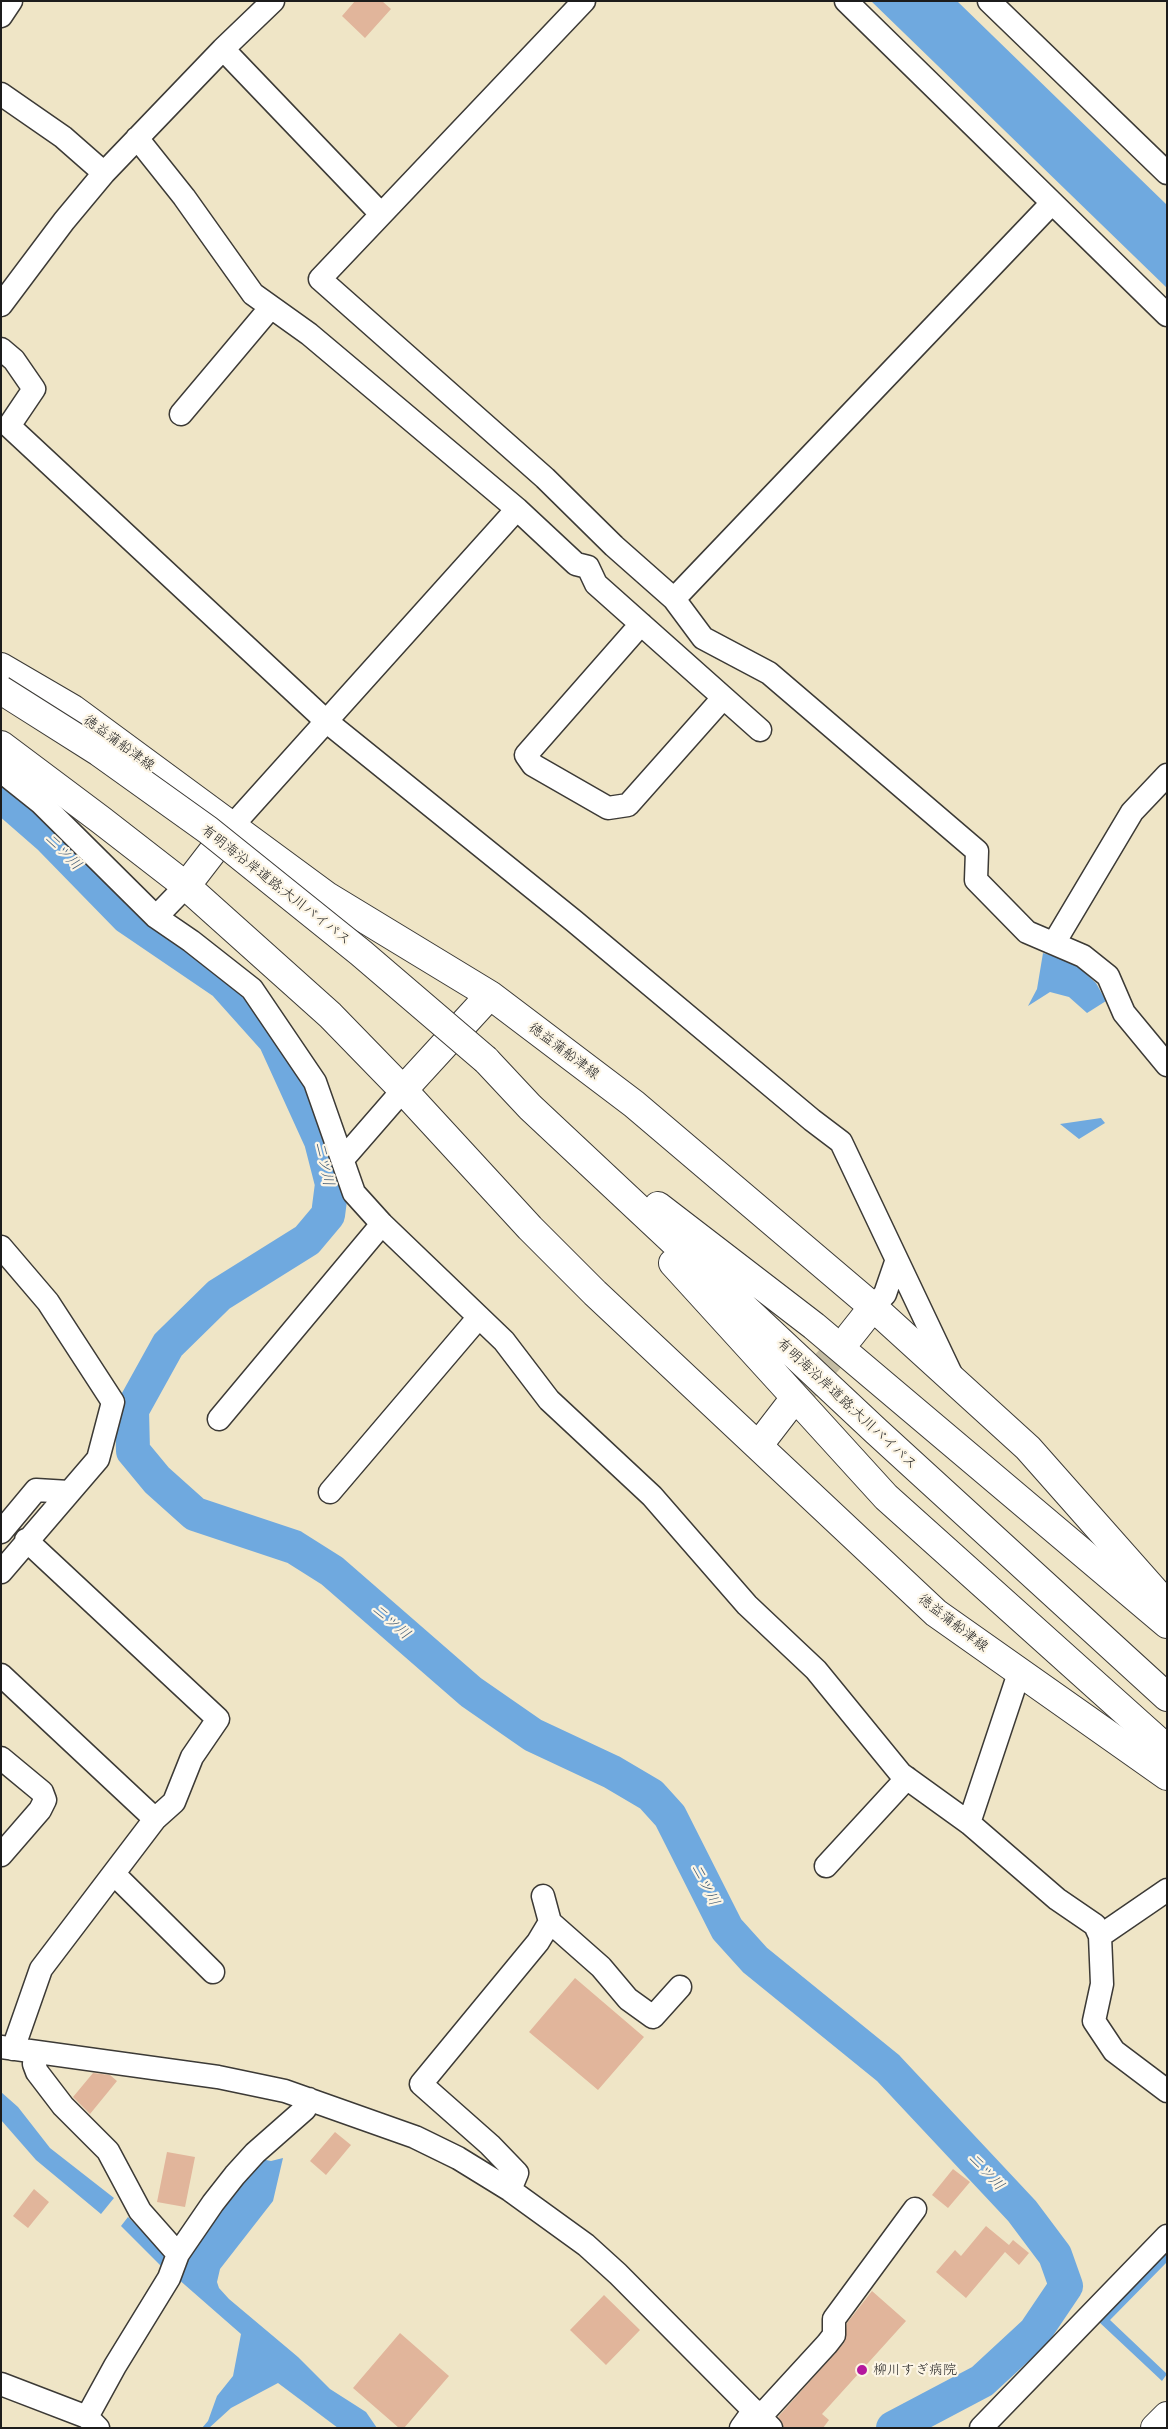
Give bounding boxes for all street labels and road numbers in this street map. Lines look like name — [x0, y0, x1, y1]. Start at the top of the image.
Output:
street label: 徳益蒲船津線 — [80, 712, 158, 774]
street label: 有明海沿岸道路;大川バイパス — [198, 821, 354, 949]
street label: 徳益蒲船津線 — [525, 1019, 603, 1083]
street label: 有明海沿岸道路;大川バイパス — [774, 1335, 920, 1473]
street label: 徳益蒲船津線 — [915, 1591, 991, 1655]

